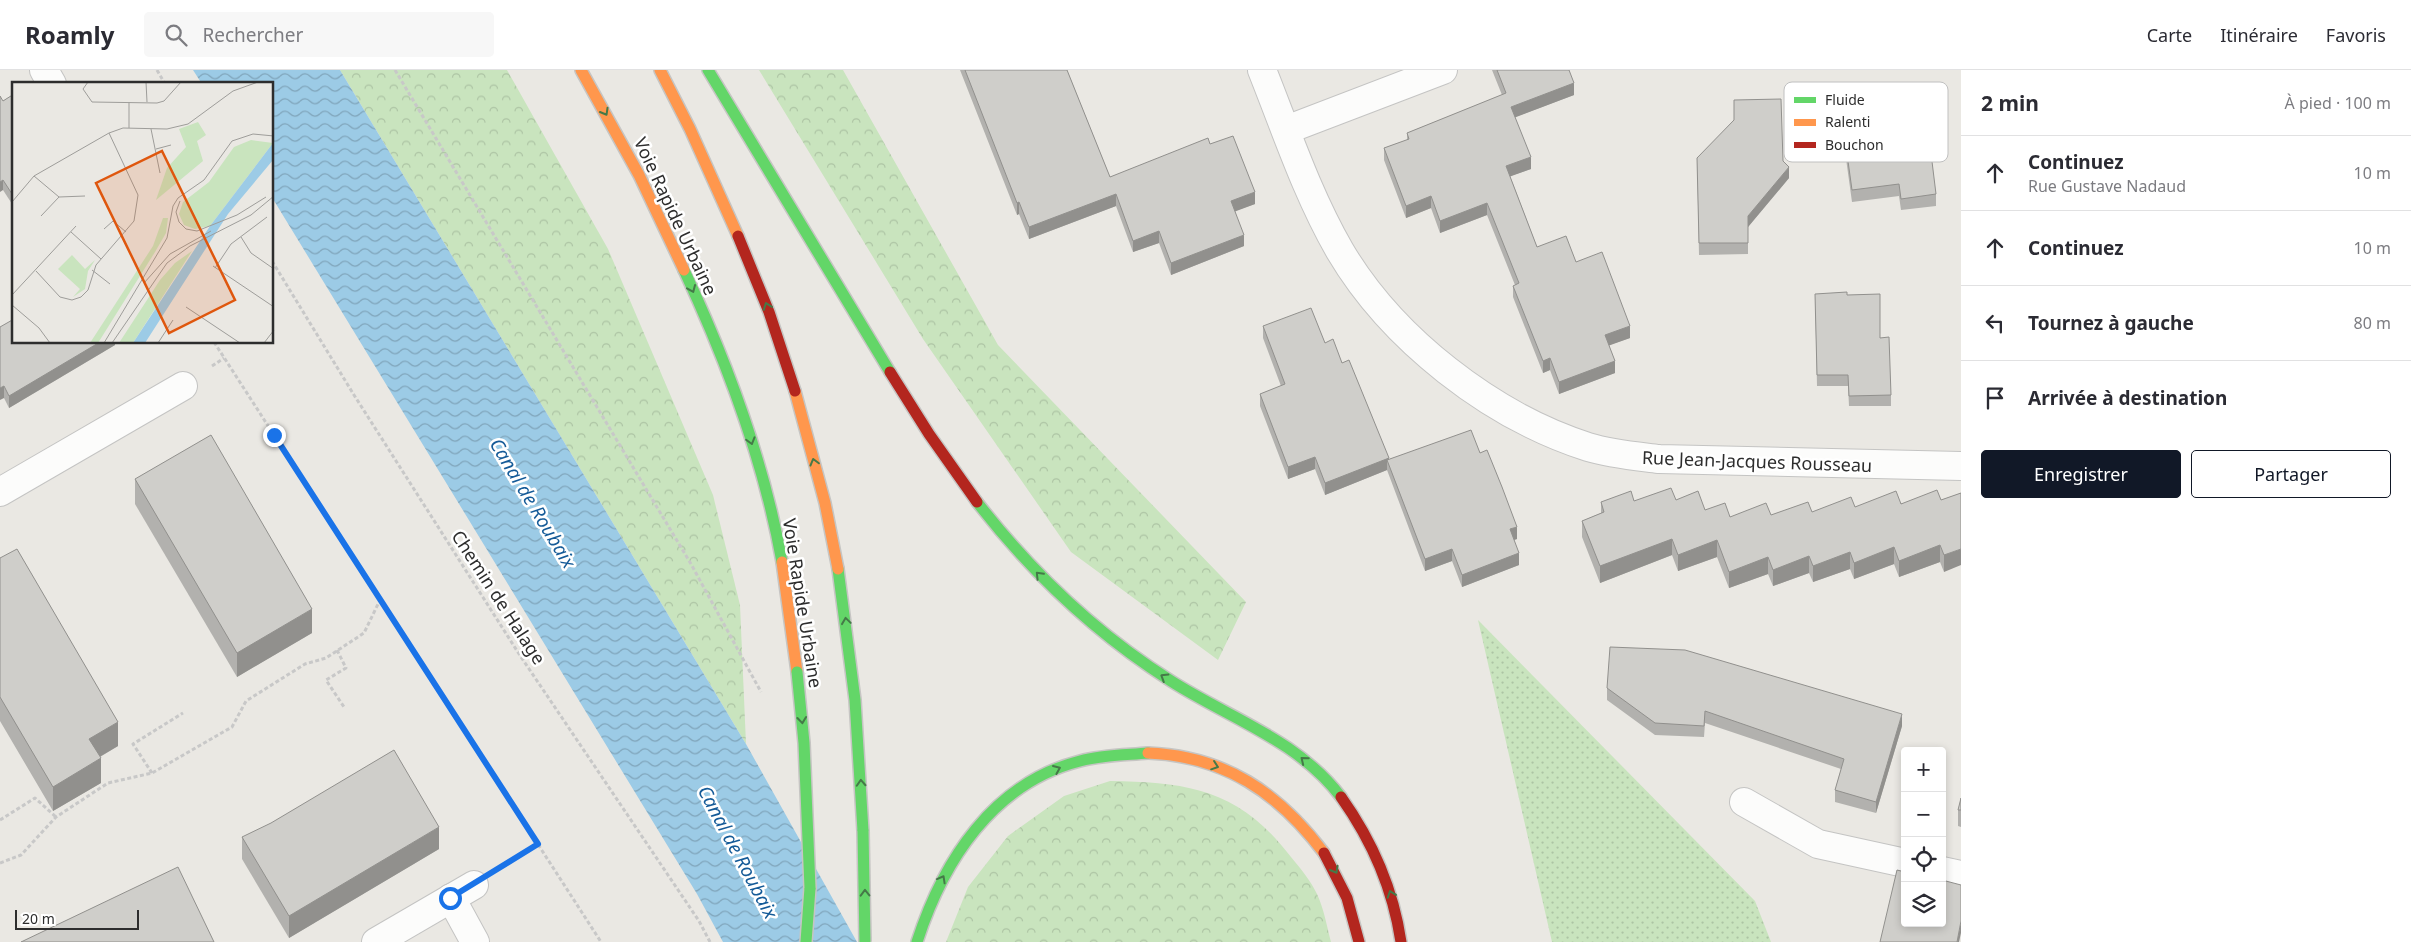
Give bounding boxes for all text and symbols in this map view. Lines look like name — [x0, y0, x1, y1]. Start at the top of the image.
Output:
search box — [144, 12, 494, 57]
text: Roamly — [25, 18, 114, 51]
icon: search — [162, 21, 190, 49]
text: Rechercher — [202, 22, 303, 48]
text: Carte — [2147, 23, 2192, 47]
text: Itinéraire — [2220, 23, 2298, 47]
text: Favoris — [2326, 23, 2386, 47]
inset map — [12, 82, 274, 344]
legend — [1784, 82, 1948, 162]
text: 2 min — [1981, 89, 2039, 117]
text: Fluide — [1825, 90, 1865, 109]
text: À pied · 100 m — [2285, 92, 2391, 114]
one-way arrow — [599, 107, 609, 116]
text: Ralenti — [1825, 112, 1870, 131]
street label: Voie Rapide Urbaine — [629, 133, 723, 299]
text: Bouchon — [1825, 135, 1884, 154]
text: Continuez — [2028, 149, 2124, 175]
icon: ahead — [1981, 159, 2009, 187]
text: 10 m — [2354, 162, 2391, 184]
text: Rue Gustave Nadaud — [2028, 175, 2186, 197]
icon: ahead — [1981, 234, 2009, 262]
text: Continuez — [2028, 235, 2124, 261]
text: 10 m — [2354, 237, 2391, 259]
one-way arrow — [686, 284, 697, 293]
one-way arrow — [763, 302, 773, 311]
icon: left — [1981, 309, 2009, 337]
text: Tournez à gauche — [2028, 310, 2194, 336]
text: 80 m — [2354, 312, 2391, 334]
icon: arrive — [1981, 384, 2009, 412]
text: Arrivée à destination — [2028, 385, 2227, 411]
route end — [263, 424, 286, 447]
water label: Canal de Roubaix — [484, 433, 583, 574]
one-way arrow — [745, 436, 755, 444]
street label: Rue Jean-Jacques Rousseau — [1641, 445, 1873, 477]
button: Enregistrer — [1981, 450, 2181, 498]
button: Partager — [2191, 450, 2391, 498]
one-way arrow — [810, 458, 820, 466]
street label: Voie Rapide Urbaine — [778, 516, 828, 690]
street label: Chemin de Halage — [447, 525, 551, 669]
one-way arrow — [1036, 571, 1045, 580]
one-way arrow — [841, 617, 852, 625]
one-way arrow — [1161, 674, 1170, 683]
one-way arrow — [796, 717, 807, 725]
map controls — [1901, 747, 1946, 927]
button: + — [1901, 747, 1946, 792]
one-way arrow — [1300, 757, 1309, 766]
one-way arrow — [1210, 761, 1219, 771]
one-way arrow — [1052, 765, 1061, 776]
one-way arrow — [855, 778, 866, 786]
water label: Canal de Roubaix — [692, 781, 784, 924]
button: − — [1901, 792, 1946, 837]
button: locate — [1901, 837, 1946, 882]
one-way arrow — [1328, 865, 1338, 874]
one-way arrow — [936, 875, 946, 884]
button: layers — [1901, 882, 1946, 927]
route start — [439, 887, 462, 910]
one-way arrow — [860, 889, 870, 897]
one-way arrow — [1387, 891, 1397, 899]
scale bar — [15, 907, 139, 930]
text: 20 m — [22, 909, 55, 928]

